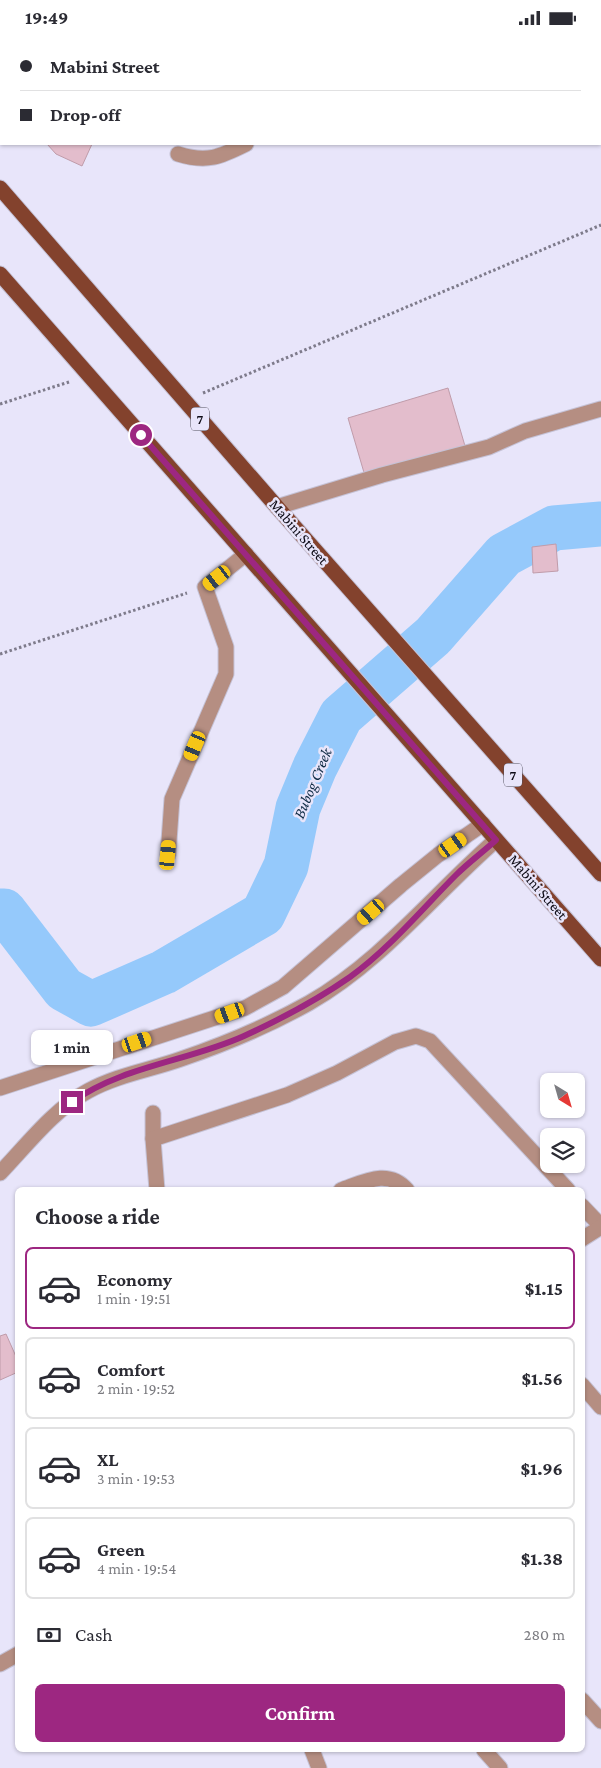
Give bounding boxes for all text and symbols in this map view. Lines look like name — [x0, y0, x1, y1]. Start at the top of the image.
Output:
text: 19:49 — [25, 7, 68, 28]
text: Mabini Street — [50, 56, 160, 77]
text: Drop-off — [50, 104, 121, 125]
road number: 7 — [191, 407, 209, 431]
route start — [130, 424, 152, 446]
street label: Mabini Street — [266, 496, 332, 569]
car — [200, 563, 233, 593]
car — [182, 729, 207, 763]
water label: Bubog Creek — [290, 745, 336, 821]
road number: 7 — [504, 763, 522, 787]
car — [436, 830, 469, 860]
car — [159, 839, 176, 871]
street label: Mabini Street — [505, 851, 571, 924]
car — [354, 896, 387, 928]
car — [213, 1001, 246, 1025]
callout: 1 min — [31, 1029, 113, 1065]
car — [120, 1030, 153, 1054]
text: 1 min — [54, 1039, 90, 1056]
north arrow — [540, 1073, 585, 1117]
map controls — [540, 1073, 585, 1173]
route end — [61, 1091, 83, 1113]
button: layers — [540, 1128, 585, 1173]
text: Choose a ride — [35, 1204, 160, 1229]
icon: car — [37, 1266, 82, 1311]
text: Economy — [97, 1269, 172, 1290]
text: $1.15 — [525, 1278, 563, 1299]
text: 1 min · 19:51 — [97, 1290, 171, 1307]
icon: car — [37, 1356, 82, 1401]
text: Comfort — [97, 1359, 165, 1380]
text: $1.56 — [521, 1368, 563, 1389]
text: 2 min · 19:52 — [97, 1380, 175, 1397]
icon: car — [37, 1446, 82, 1491]
text: XL — [97, 1449, 119, 1470]
text: $1.96 — [521, 1458, 563, 1479]
text: 3 min · 19:53 — [97, 1470, 175, 1487]
icon: car — [37, 1536, 82, 1581]
text: Green — [97, 1539, 145, 1560]
text: $1.38 — [521, 1548, 563, 1569]
text: 4 min · 19:54 — [97, 1560, 176, 1577]
icon: cash — [35, 1621, 63, 1649]
text: Cash — [75, 1624, 113, 1645]
text: 280 m — [524, 1626, 565, 1643]
button: Confirm — [35, 1684, 565, 1742]

